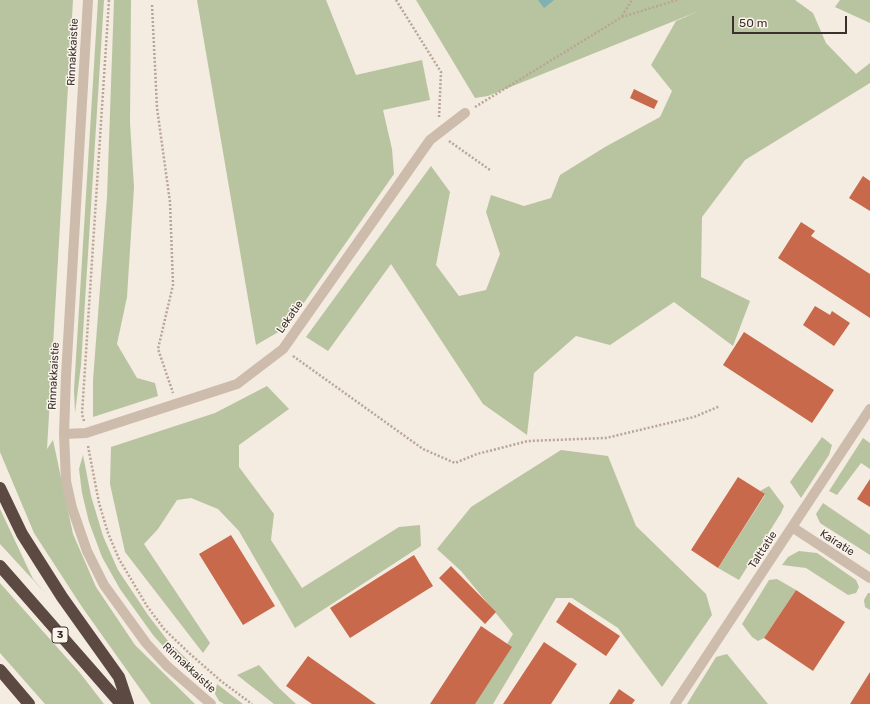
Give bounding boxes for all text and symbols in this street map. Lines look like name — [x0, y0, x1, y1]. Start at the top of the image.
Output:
scale bar — [734, 8, 849, 34]
text: 50 m — [739, 16, 767, 30]
street label: Rinnakkaistie — [65, 18, 81, 86]
street label: Lekatie — [274, 298, 306, 336]
street label: Rinnakkaistie — [46, 342, 62, 410]
street label: Kairatie — [817, 527, 857, 559]
street label: Talttatie — [746, 529, 780, 571]
road number: 3 — [52, 627, 68, 643]
street label: Rinnakkaistie — [160, 640, 218, 696]

